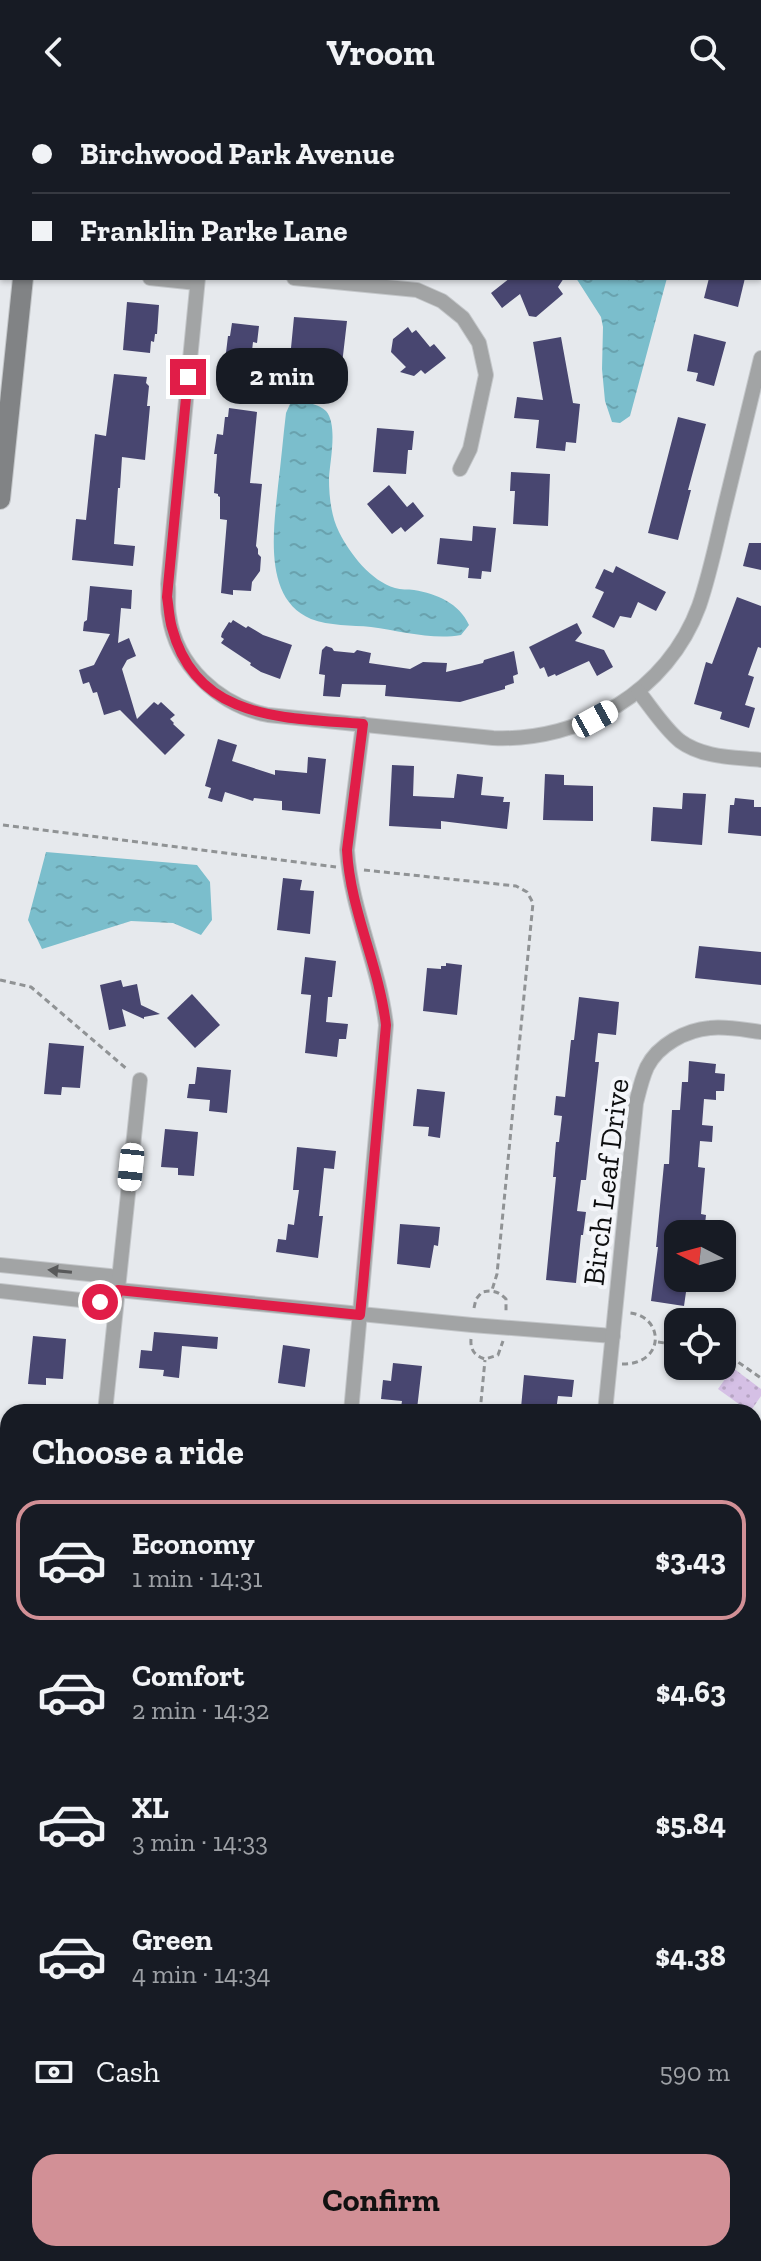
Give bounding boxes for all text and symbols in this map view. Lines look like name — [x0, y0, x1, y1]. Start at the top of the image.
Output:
icon: back — [32, 30, 76, 74]
icon: search — [685, 30, 729, 74]
text: Vroom — [327, 31, 434, 74]
text: Birchwood Park Avenue — [80, 136, 394, 172]
text: Franklin Parke Lane — [80, 213, 347, 249]
callout: 2 min — [216, 349, 348, 405]
route end — [170, 359, 206, 395]
text: 2 min — [250, 360, 314, 392]
car — [568, 697, 622, 741]
street label: Birch Leaf Drive — [575, 1076, 637, 1288]
car — [117, 1142, 145, 1192]
north arrow — [664, 1220, 736, 1292]
map controls — [664, 1220, 736, 1380]
one-way arrow — [47, 1265, 72, 1278]
route start — [82, 1284, 118, 1320]
button: locate — [664, 1308, 736, 1380]
text: Choose a ride — [32, 1430, 244, 1473]
icon: car — [36, 1524, 108, 1596]
text: Economy — [132, 1526, 255, 1562]
text: $3.43 — [655, 1542, 726, 1578]
text: 1 min · 14:31 — [132, 1562, 263, 1594]
icon: car — [36, 1656, 108, 1728]
text: Comfort — [132, 1658, 244, 1694]
text: $4.63 — [656, 1674, 726, 1710]
text: 2 min · 14:32 — [132, 1694, 269, 1726]
icon: car — [36, 1788, 108, 1860]
text: XL — [132, 1790, 169, 1826]
text: $5.84 — [656, 1806, 726, 1842]
text: 3 min · 14:33 — [132, 1826, 268, 1858]
icon: car — [36, 1920, 108, 1992]
text: Green — [132, 1922, 212, 1958]
text: $4.38 — [655, 1938, 726, 1974]
text: 4 min · 14:34 — [132, 1958, 271, 1990]
icon: cash — [32, 2050, 76, 2094]
text: Cash — [96, 2054, 160, 2090]
text: 590 m — [660, 2056, 730, 2088]
button: Confirm — [32, 2154, 730, 2246]

